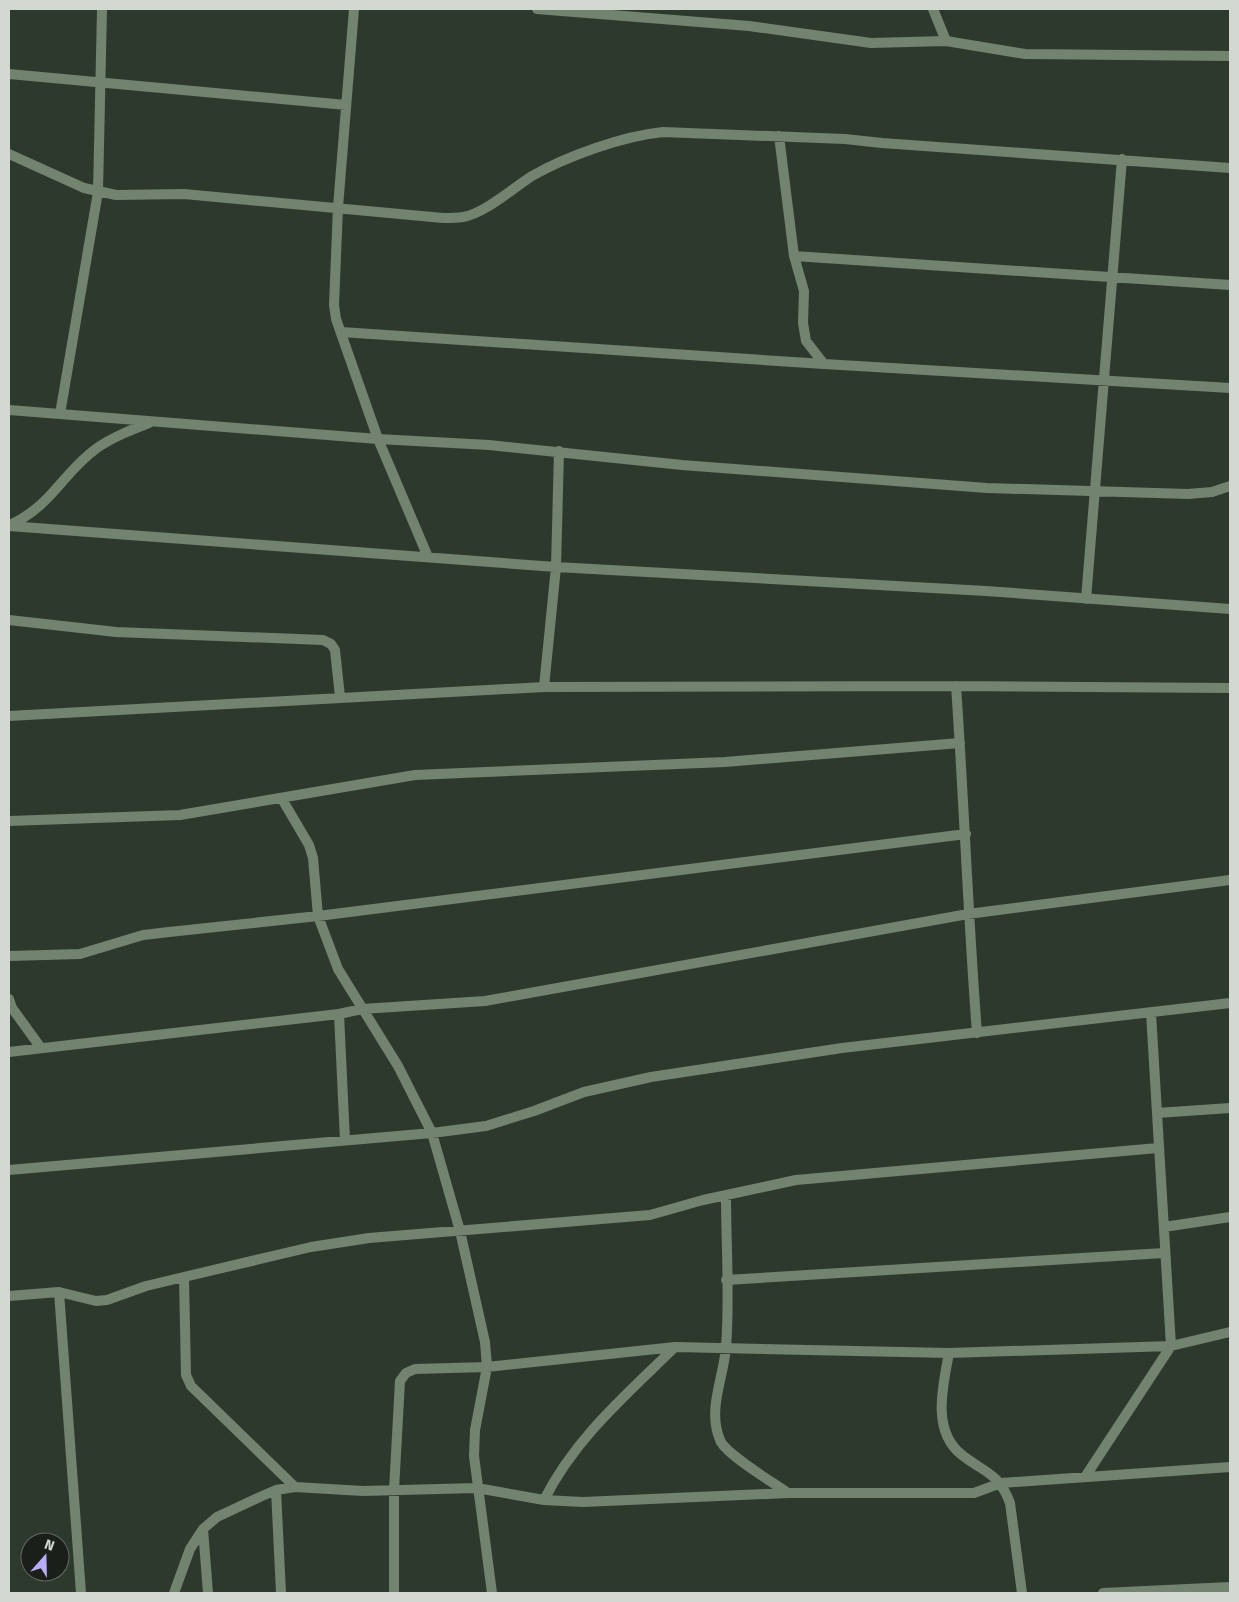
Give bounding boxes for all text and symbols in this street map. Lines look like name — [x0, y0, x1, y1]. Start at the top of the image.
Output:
north arrow — [20, 1532, 70, 1582]
text: N — [42, 1536, 57, 1555]

